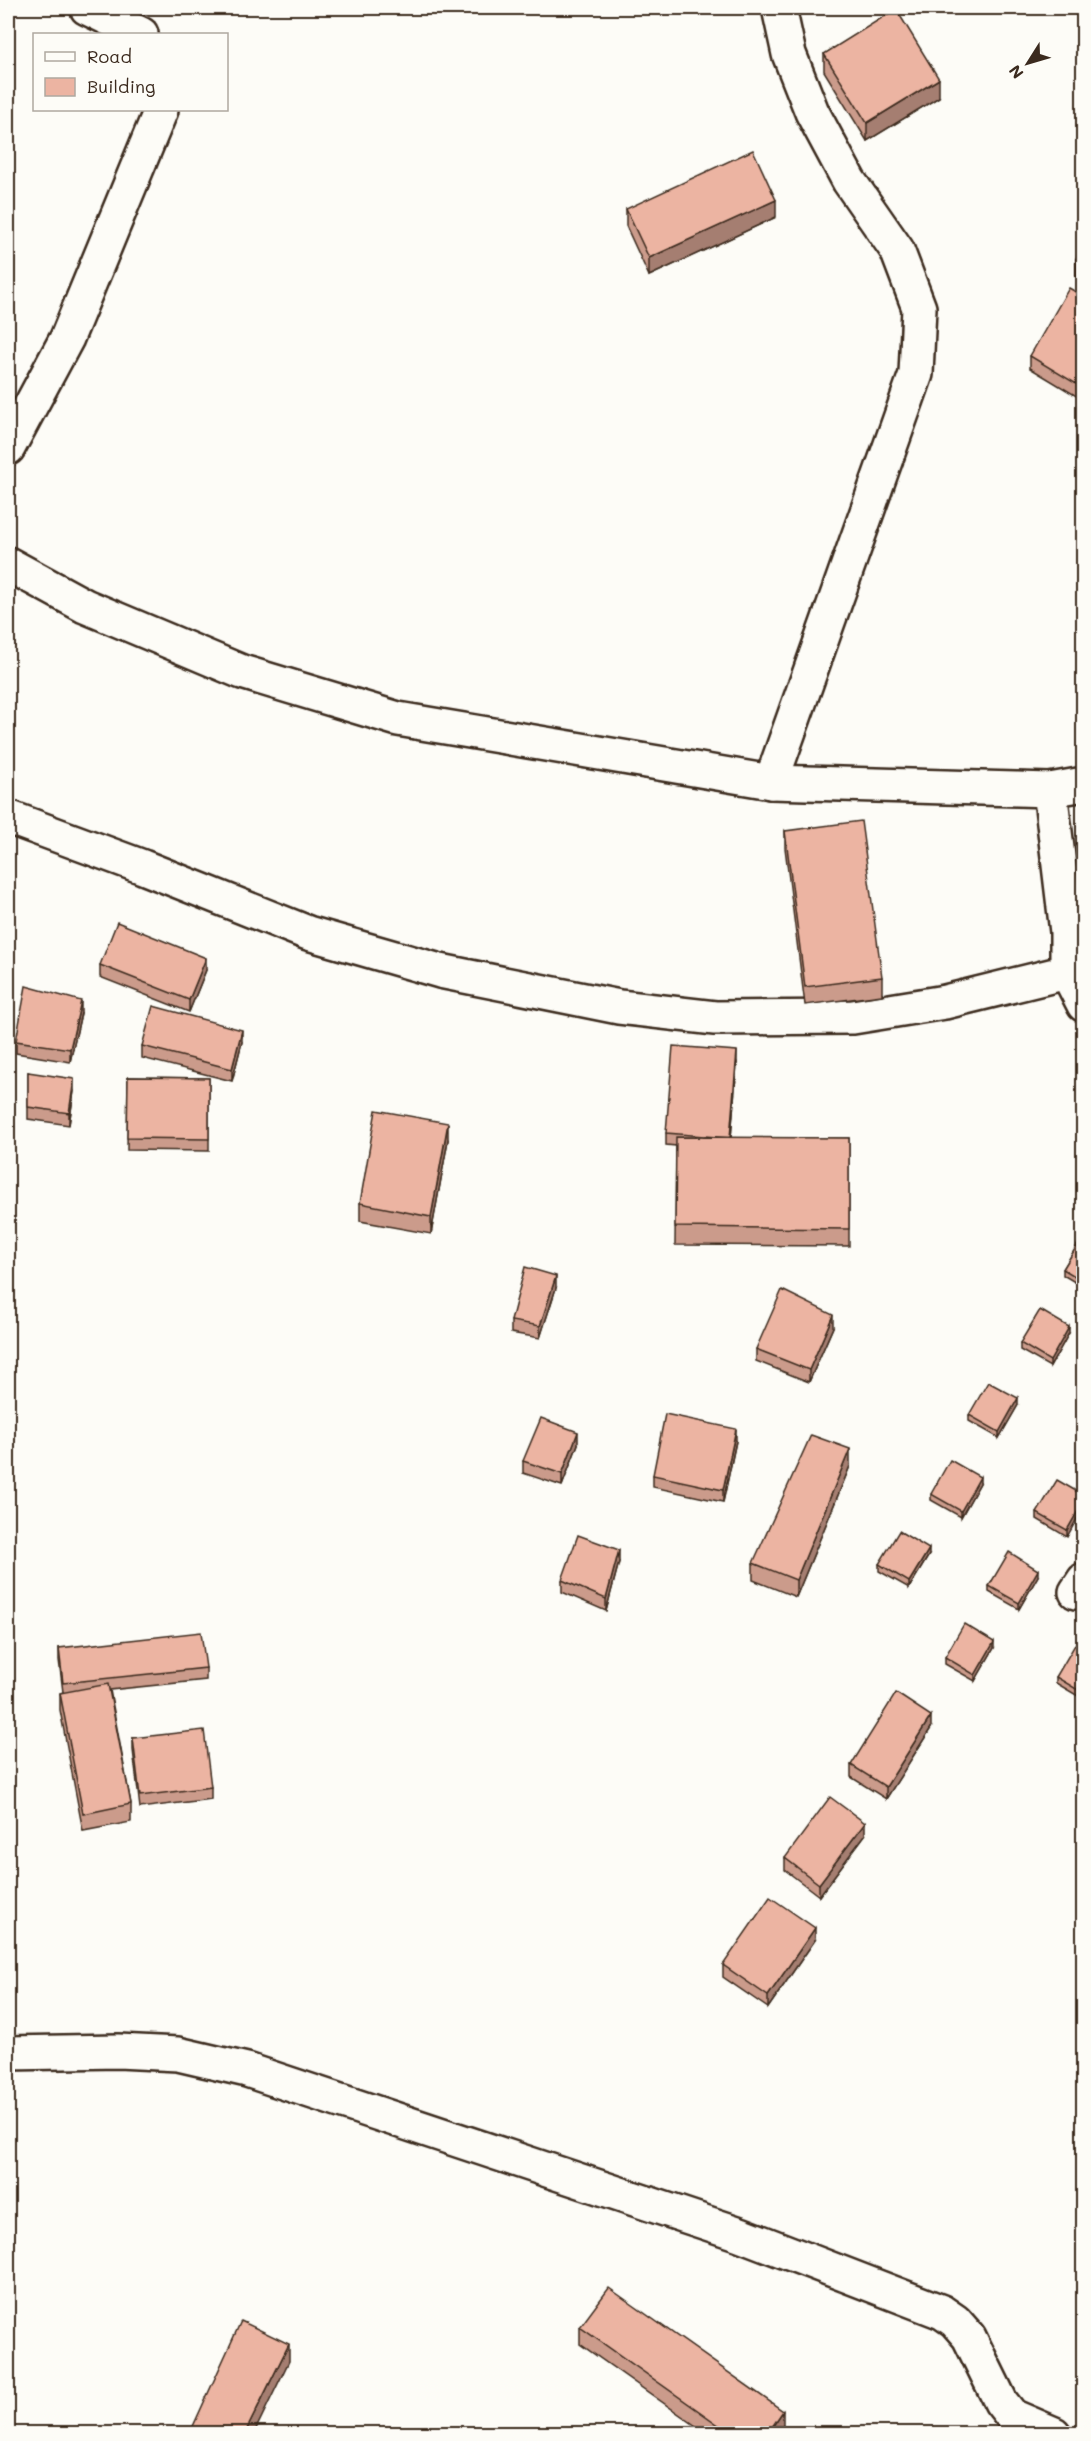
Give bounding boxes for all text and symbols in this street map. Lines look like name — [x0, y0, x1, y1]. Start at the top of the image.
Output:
legend — [33, 33, 228, 111]
north arrow — [998, 33, 1058, 93]
text: Road — [87, 44, 132, 68]
text: N — [1004, 61, 1028, 84]
text: Building — [87, 74, 155, 98]

